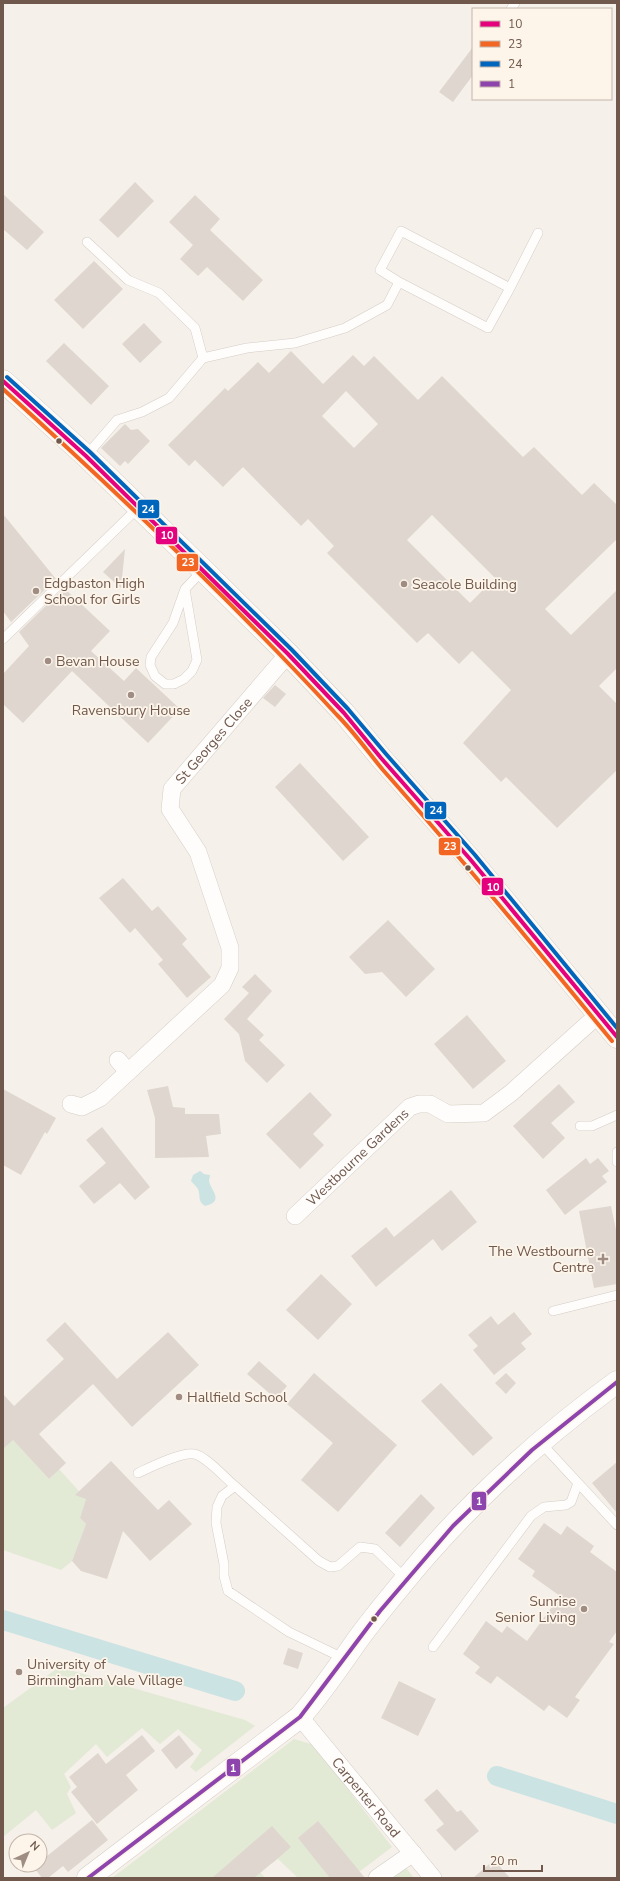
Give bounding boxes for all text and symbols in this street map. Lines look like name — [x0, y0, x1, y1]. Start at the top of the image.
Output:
legend — [472, 8, 612, 100]
text: 10 — [508, 16, 522, 32]
text: 23 — [508, 36, 522, 52]
text: 24 — [508, 56, 522, 72]
text: 1 — [508, 76, 515, 92]
unlabelled marker — [54, 436, 64, 446]
line badge: 24 — [137, 499, 160, 519]
text: 24 — [141, 502, 155, 517]
line badge: 10 — [155, 526, 178, 545]
text: 10 — [160, 528, 174, 543]
line badge: 23 — [176, 553, 199, 572]
text: 23 — [181, 555, 195, 570]
place label: Edgbaston High School for Girls — [44, 574, 145, 609]
place label: Seacole Building — [412, 575, 517, 594]
marker: Seacole Building — [399, 579, 409, 589]
marker: Edgbaston High School for Girls — [31, 586, 41, 596]
place label: Bevan House — [56, 652, 139, 671]
marker: Bevan House — [43, 656, 53, 666]
marker: Ravensbury House — [126, 690, 136, 700]
street label: St Georges Close — [171, 693, 257, 788]
place label: Ravensbury House — [72, 701, 190, 720]
line badge: 24 — [424, 801, 447, 820]
text: 24 — [429, 803, 443, 818]
line badge: 23 — [438, 837, 461, 856]
text: 23 — [443, 839, 457, 854]
unlabelled marker — [463, 863, 473, 873]
line badge: 10 — [481, 877, 504, 896]
text: 10 — [486, 880, 500, 895]
street label: Westbourne Gardens — [302, 1104, 413, 1210]
place label: The Westbourne Centre — [489, 1242, 594, 1277]
marker: The Westbourne Centre — [597, 1253, 609, 1265]
place label: Hallfield School — [187, 1388, 288, 1407]
marker: Hallfield School — [174, 1392, 184, 1402]
line badge: 1 — [471, 1491, 487, 1511]
text: 1 — [476, 1494, 482, 1509]
place label: Sunrise Senior Living — [495, 1592, 576, 1627]
marker: Sunrise Senior Living — [579, 1604, 589, 1614]
unlabelled marker — [369, 1614, 379, 1624]
place label: University of Birmingham Vale Village — [27, 1655, 183, 1690]
marker: University of Birmingham Vale Village — [14, 1667, 24, 1677]
street label: Carpenter Road — [327, 1753, 405, 1842]
line badge: 1 — [226, 1758, 241, 1777]
text: 1 — [230, 1761, 236, 1776]
north arrow — [8, 1833, 48, 1873]
text: N — [26, 1838, 43, 1854]
scale bar — [484, 1847, 542, 1873]
text: 20 m — [490, 1853, 518, 1869]

